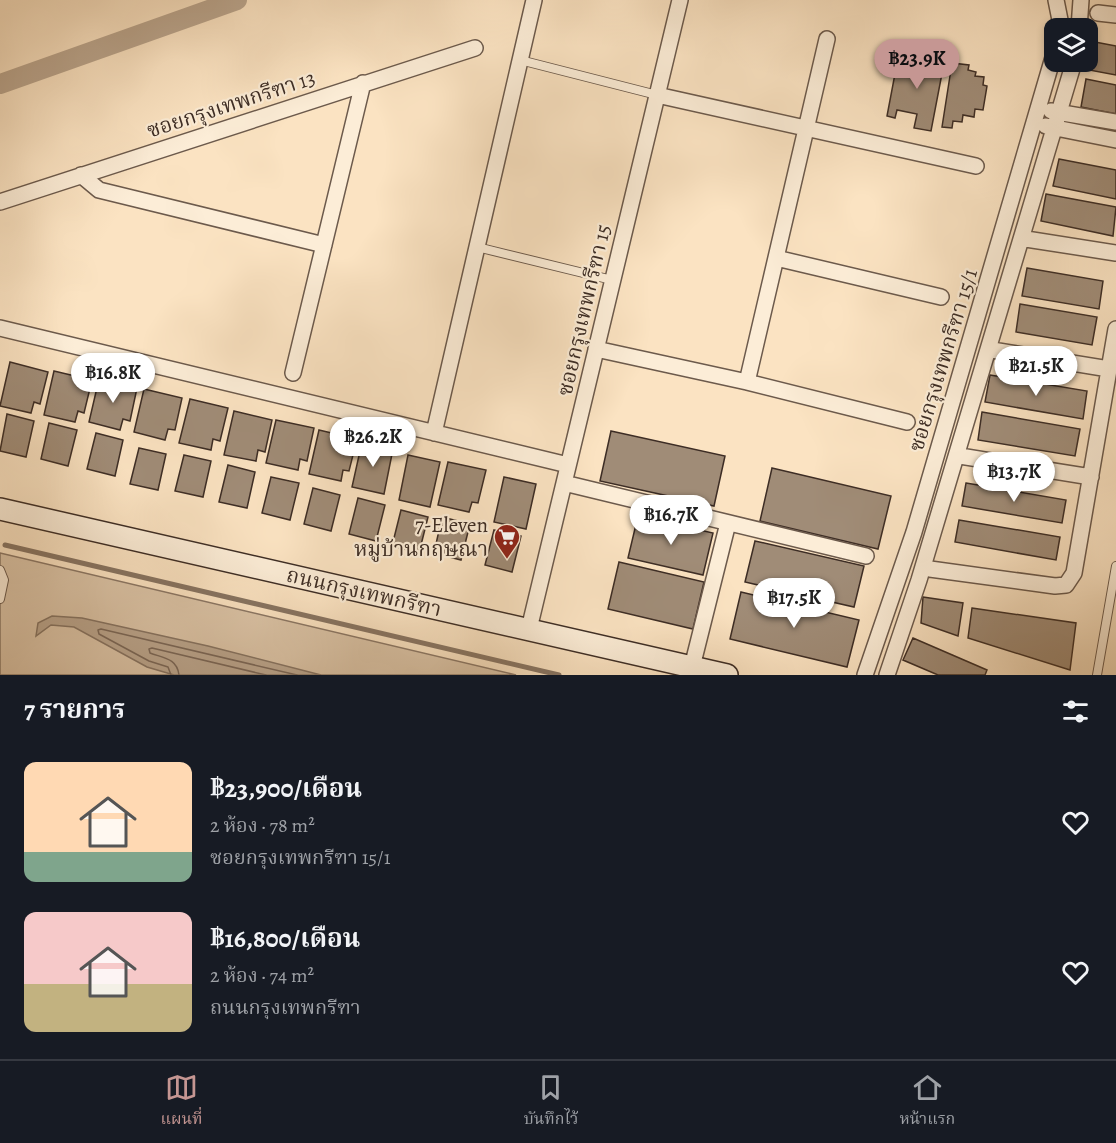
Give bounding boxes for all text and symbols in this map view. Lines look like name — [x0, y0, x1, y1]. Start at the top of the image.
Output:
map controls — [1044, 18, 1098, 72]
button: layers — [1044, 18, 1098, 72]
pin: ฿23.9K — [868, 39, 966, 90]
text: ฿23.9K — [888, 45, 946, 72]
street label: ซอยกรุงเทพกรีฑา 13 — [143, 64, 319, 144]
street label: ซอยกรุงเทพกรีฑา 15 — [551, 221, 617, 399]
street label: ซอยกรุงเทพกรีฑา 15/1 — [902, 265, 984, 455]
pin: ฿21.5K — [987, 346, 1085, 397]
text: ฿21.5K — [1008, 352, 1064, 379]
pin: ฿16.8K — [64, 353, 162, 404]
text: ฿16.8K — [85, 359, 141, 386]
pin: ฿26.2K — [324, 417, 422, 468]
text: ฿26.2K — [344, 423, 402, 450]
pin: ฿13.7K — [965, 452, 1063, 503]
text: ฿13.7K — [987, 458, 1041, 485]
pin: ฿16.7K — [622, 495, 720, 546]
text: ฿16.7K — [644, 501, 698, 528]
place label: 7-Eleven หมู่บ้านกฤษณา — [354, 511, 488, 563]
supermarket icon: 7-Eleven หมู่บ้านกฤษณา — [492, 522, 522, 560]
street label: ถนนกรุงเทพกรีฑา — [284, 561, 444, 623]
pin: ฿17.5K — [745, 578, 843, 629]
text: ฿17.5K — [767, 584, 821, 611]
text: 7 รายการ — [24, 692, 125, 727]
icon: filters — [1059, 695, 1092, 728]
text: ฿23,900/เดือน — [210, 771, 362, 806]
icon: home — [72, 786, 144, 858]
icon: heart — [1059, 806, 1092, 839]
text: 2 ห้อง · 78 m² — [210, 812, 315, 839]
text: ซอยกรุงเทพกรีฑา 15/1 — [210, 844, 391, 871]
text: ฿16,800/เดือน — [210, 921, 360, 956]
icon: home — [72, 936, 144, 1008]
icon: heart — [1059, 956, 1092, 989]
text: 2 ห้อง · 74 m² — [210, 962, 314, 989]
text: ถนนกรุงเทพกรีฑา — [210, 994, 361, 1021]
tab: แผนที่ — [161, 1071, 203, 1133]
tab: บันทึกไว้ — [524, 1071, 578, 1133]
tab: หน้าแรก — [899, 1071, 955, 1133]

